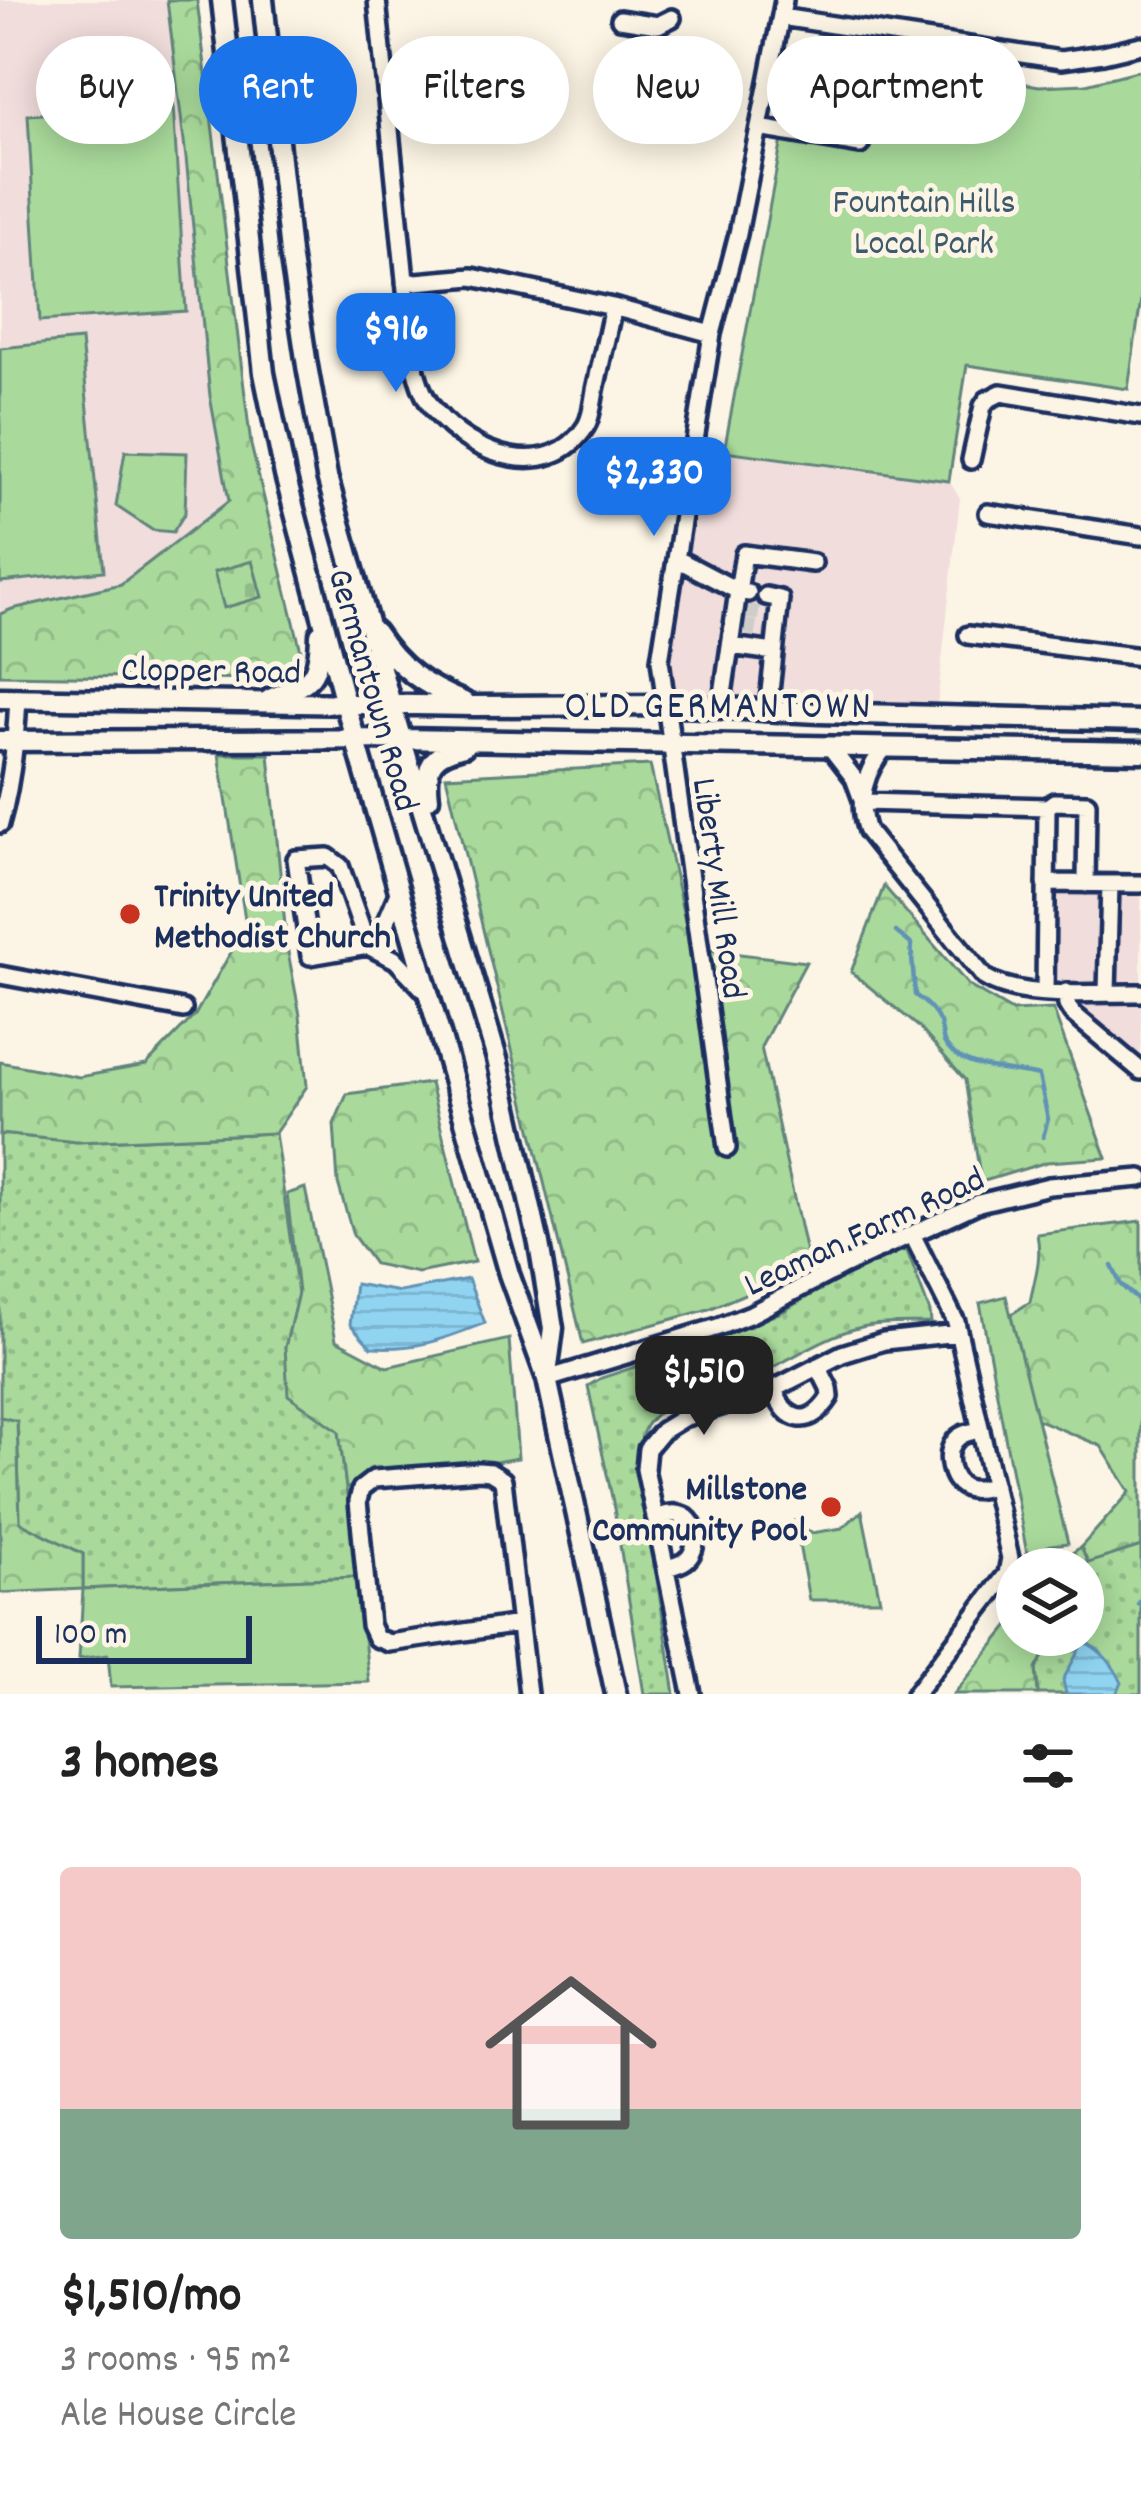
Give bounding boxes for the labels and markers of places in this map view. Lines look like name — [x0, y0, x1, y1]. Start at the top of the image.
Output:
pin: $916 — [325, 293, 467, 395]
pin: $2,330 — [556, 437, 752, 539]
place label: Trinity United Methodist Church — [154, 873, 391, 966]
marker: Trinity United Methodist Church — [117, 901, 143, 927]
pin: $1,510 — [606, 1336, 802, 1438]
place label: Millstone Community Pool — [592, 1466, 807, 1559]
marker: Millstone Community Pool — [818, 1494, 844, 1520]

